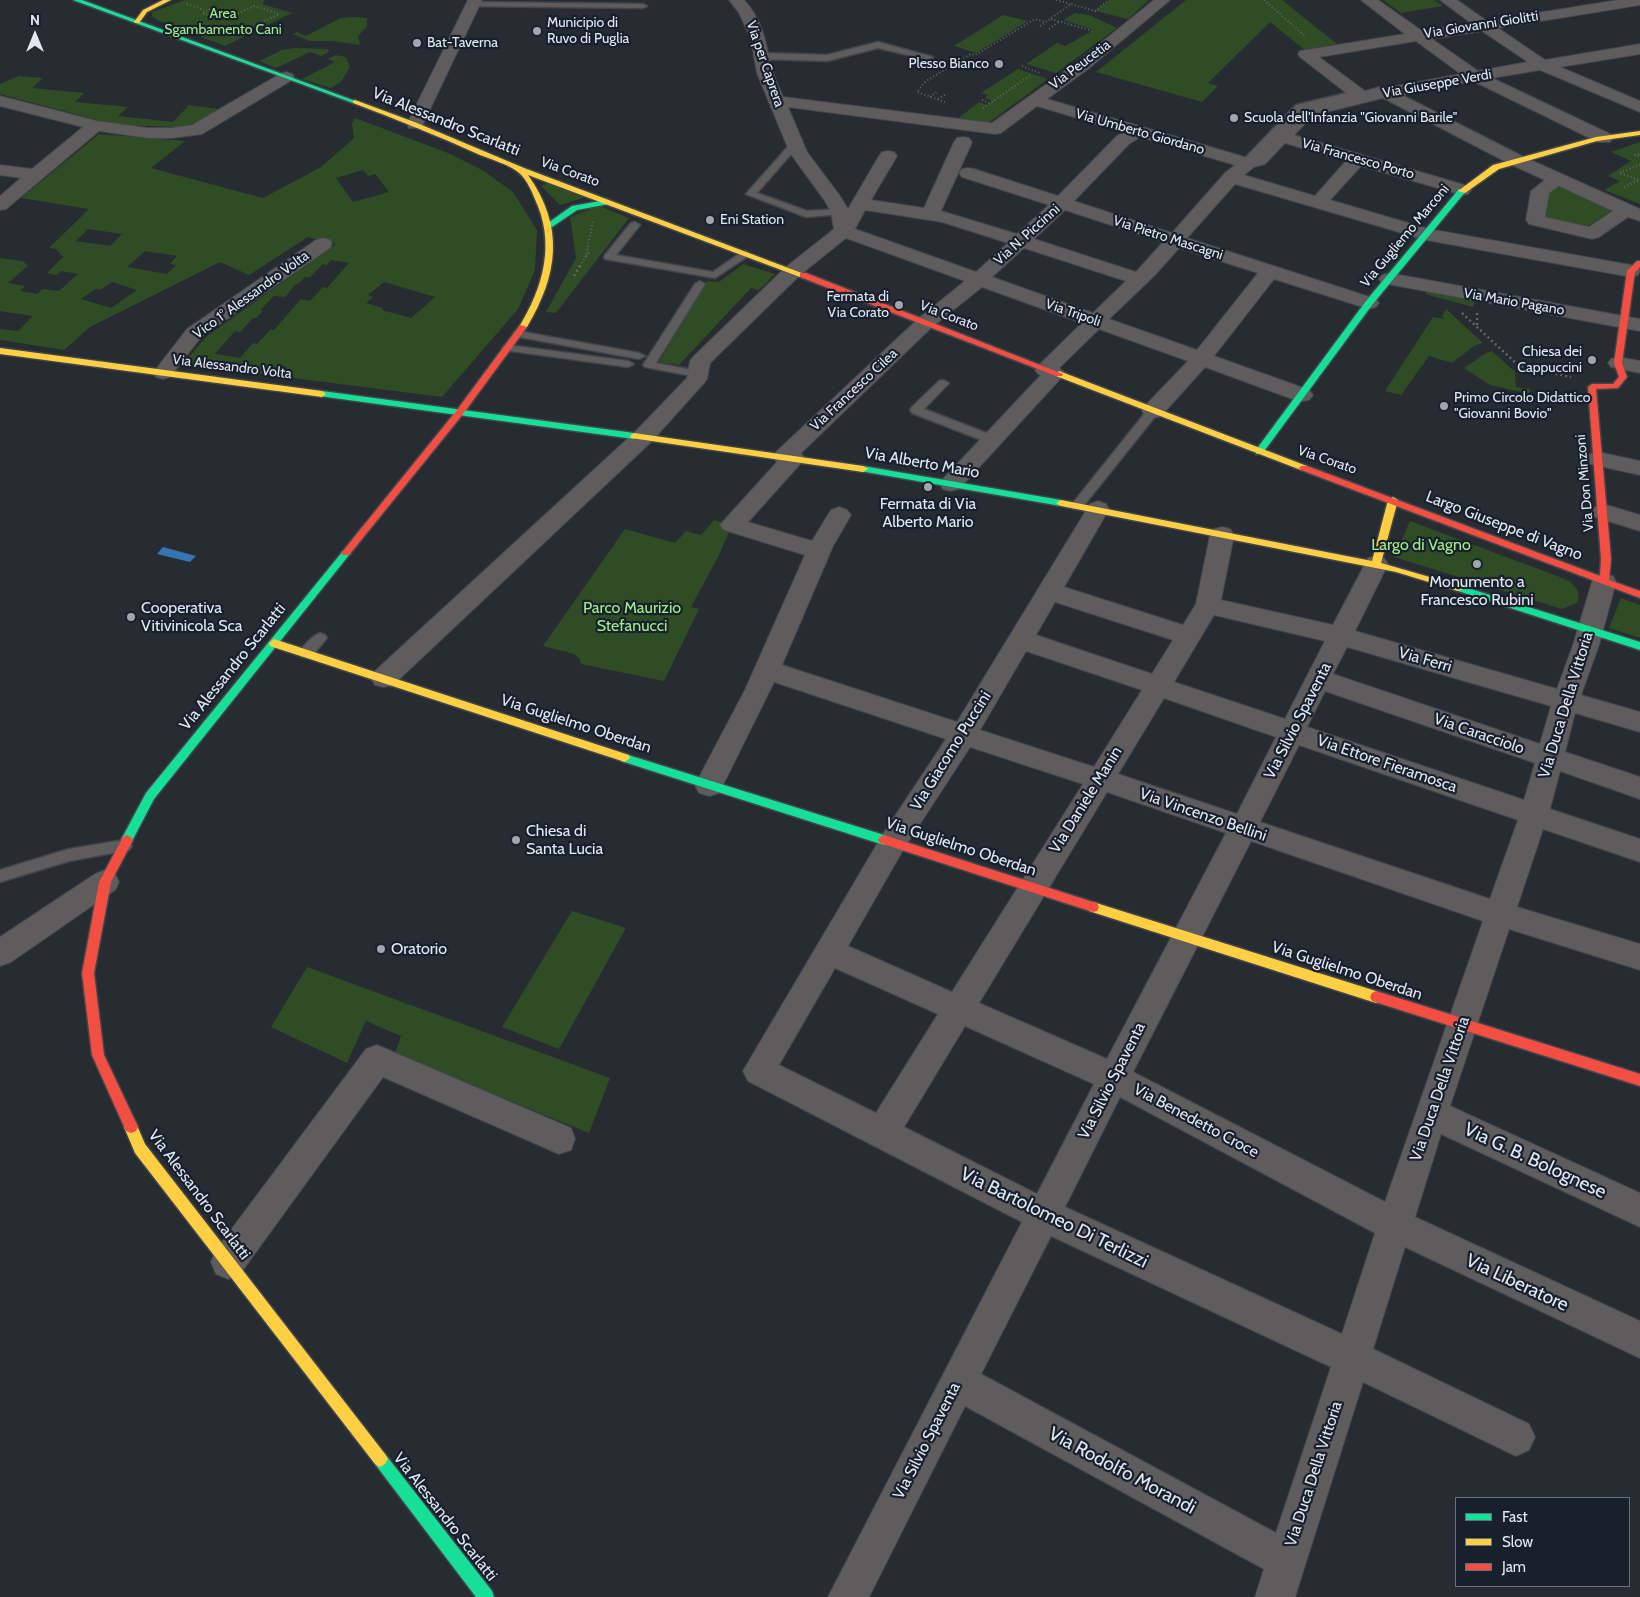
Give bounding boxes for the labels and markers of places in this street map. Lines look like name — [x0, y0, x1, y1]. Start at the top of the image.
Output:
place label: Municipio di Ruvo di Puglia — [547, 15, 629, 48]
marker: Municipio di Ruvo di Puglia — [531, 25, 543, 37]
place label: Bat-Taverna — [427, 35, 498, 51]
marker: Bat-Taverna — [411, 37, 423, 49]
place label: Plesso Bianco — [908, 56, 989, 72]
marker: Plesso Bianco — [993, 58, 1005, 70]
place label: Scuola dell'Infanzia "Giovanni Barile" — [1244, 110, 1457, 126]
marker: Scuola dell'Infanzia "Giovanni Barile" — [1228, 112, 1240, 124]
place label: Eni Station — [720, 212, 784, 228]
marker: Eni Station — [704, 214, 716, 226]
place label: Fermata di Via Corato — [827, 289, 889, 322]
marker: Fermata di Via Corato — [893, 299, 905, 311]
place label: Chiesa dei Cappuccini — [1517, 344, 1582, 377]
marker: Chiesa dei Cappuccini — [1586, 354, 1598, 366]
place label: Primo Circolo Didattico "Giovanni Bovio" — [1454, 390, 1590, 422]
marker: Primo Circolo Didattico "Giovanni Bovio" — [1438, 400, 1450, 412]
marker: Fermata di Via Alberto Mario — [922, 481, 934, 493]
place label: Fermata di Via Alberto Mario — [880, 494, 976, 532]
marker: Monumento a Francesco Rubini — [1471, 558, 1483, 570]
place label: Monumento a Francesco Rubini — [1420, 572, 1534, 610]
place label: Cooperativa Vitivinicola Sca — [141, 598, 243, 636]
marker: Cooperativa Vitivinicola Sca — [125, 611, 137, 623]
place label: Chiesa di Santa Lucia — [526, 821, 603, 859]
marker: Chiesa di Santa Lucia — [510, 834, 522, 846]
place label: Oratorio — [391, 939, 447, 959]
marker: Oratorio — [375, 943, 387, 955]

